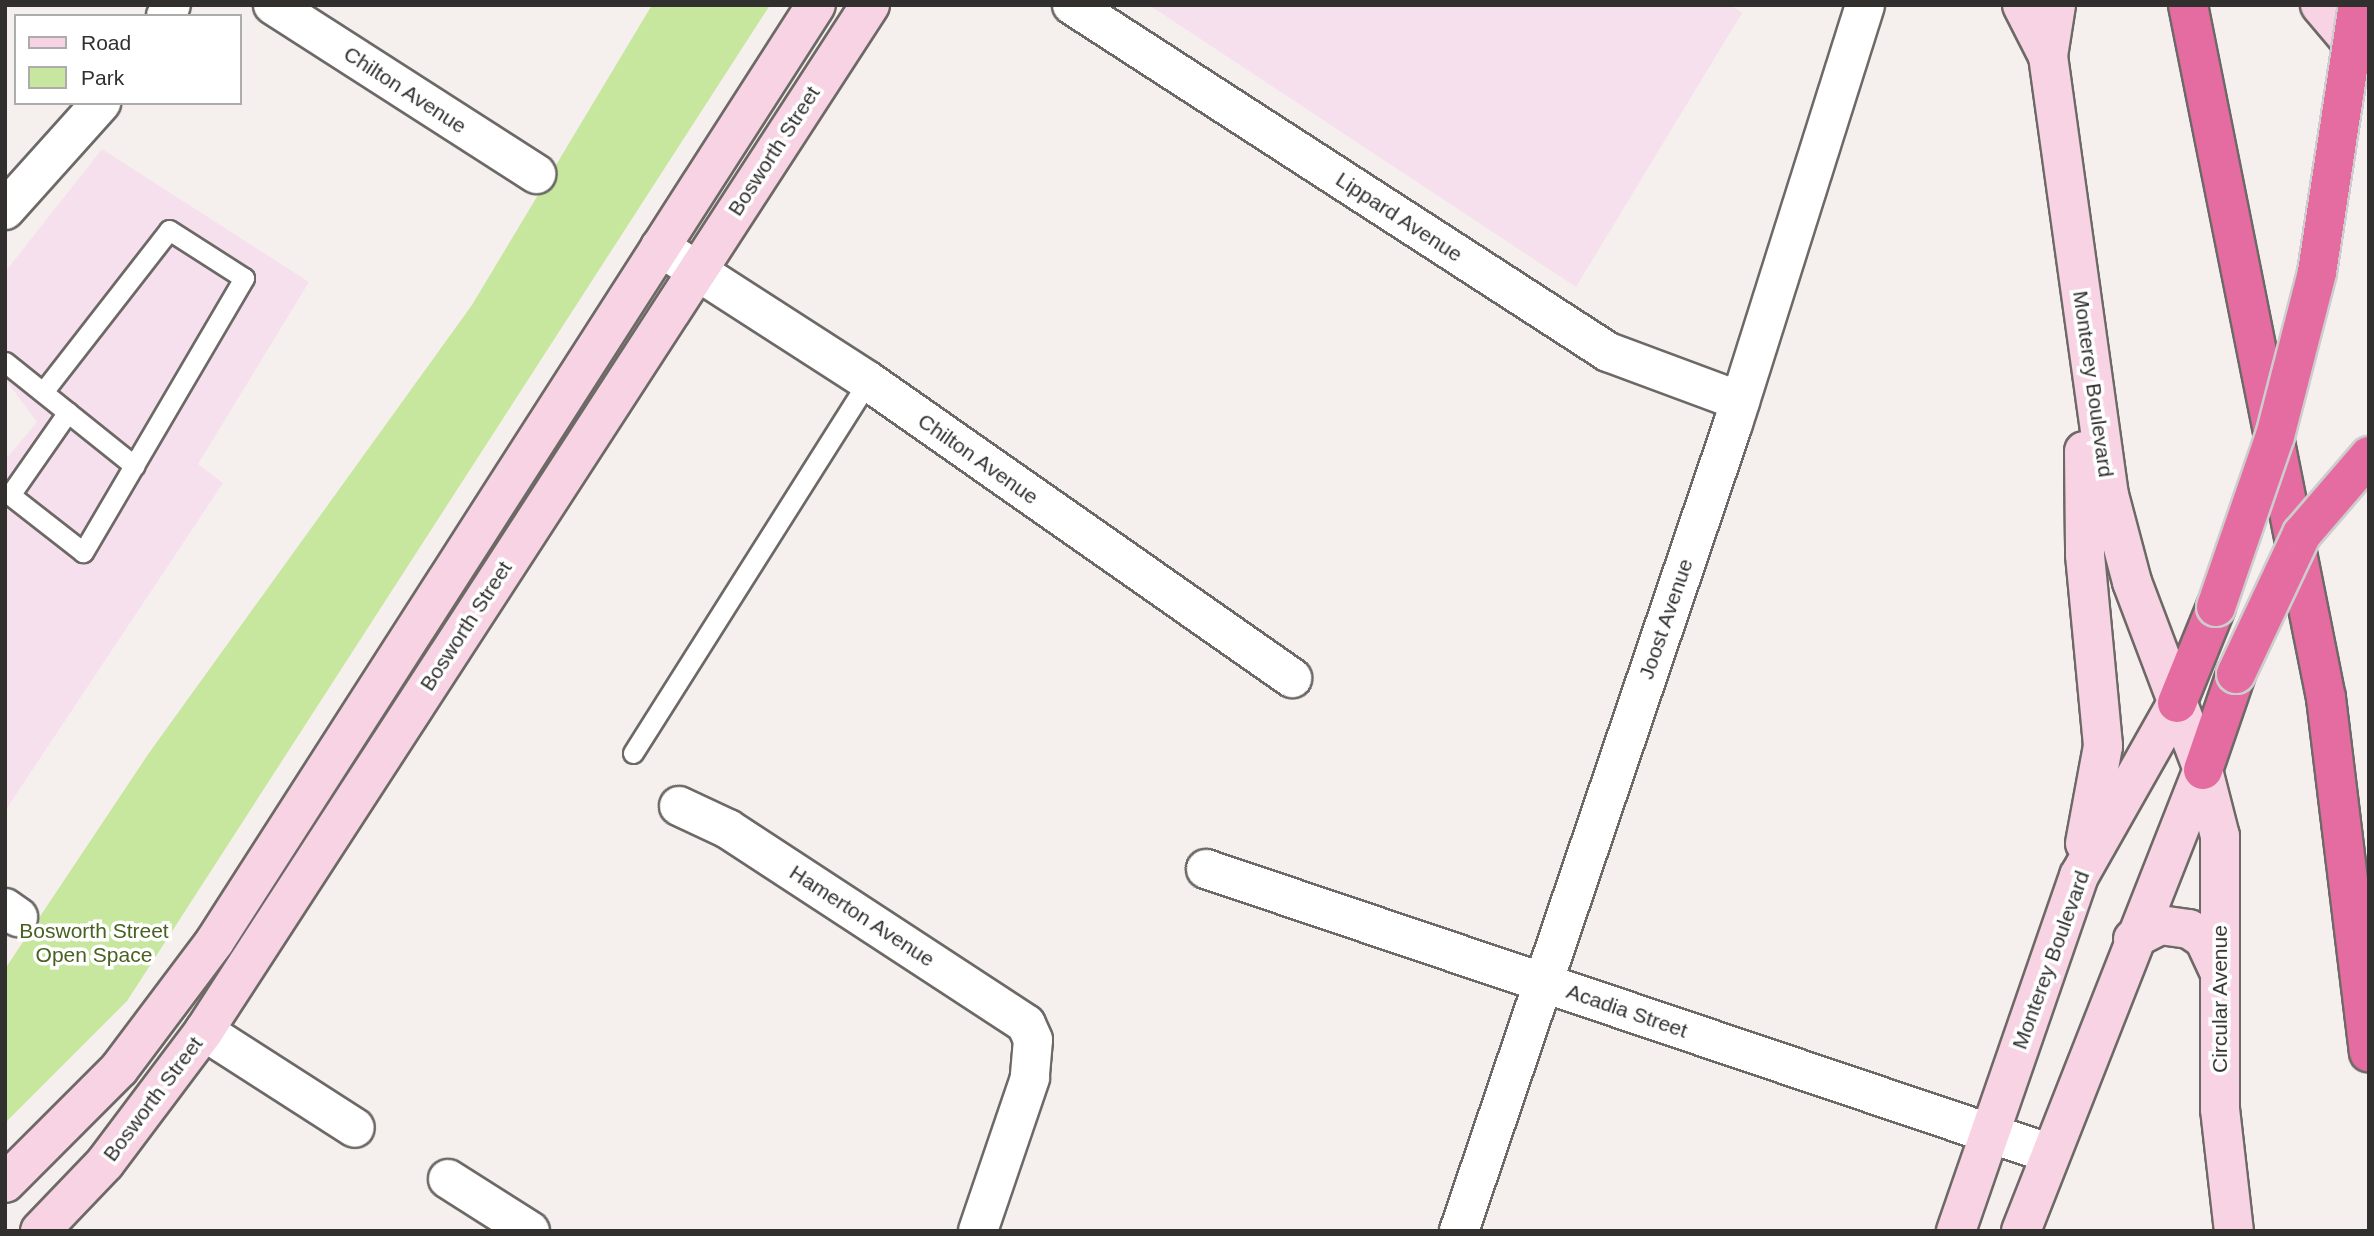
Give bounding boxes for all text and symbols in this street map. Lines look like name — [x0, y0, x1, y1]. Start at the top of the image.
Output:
legend — [14, 14, 242, 105]
text: Road — [81, 31, 131, 54]
street label: Chilton Avenue — [339, 41, 471, 139]
text: Park — [81, 66, 124, 89]
street label: Bosworth Street — [723, 81, 825, 221]
street label: Lippard Avenue — [1331, 166, 1467, 268]
street label: Monterey Boulevard — [2067, 289, 2119, 479]
street label: Chilton Avenue — [913, 408, 1043, 510]
street label: Joost Avenue — [1633, 555, 1699, 683]
street label: Bosworth Street — [415, 556, 517, 696]
street label: Hamerton Avenue — [784, 859, 940, 973]
street label: Monterey Boulevard — [2007, 867, 2095, 1053]
park label: Bosworth Street Open Space — [19, 918, 169, 968]
street label: Circular Avenue — [2207, 924, 2233, 1074]
street label: Acadia Street — [1563, 979, 1691, 1043]
street label: Bosworth Street — [98, 1032, 208, 1166]

